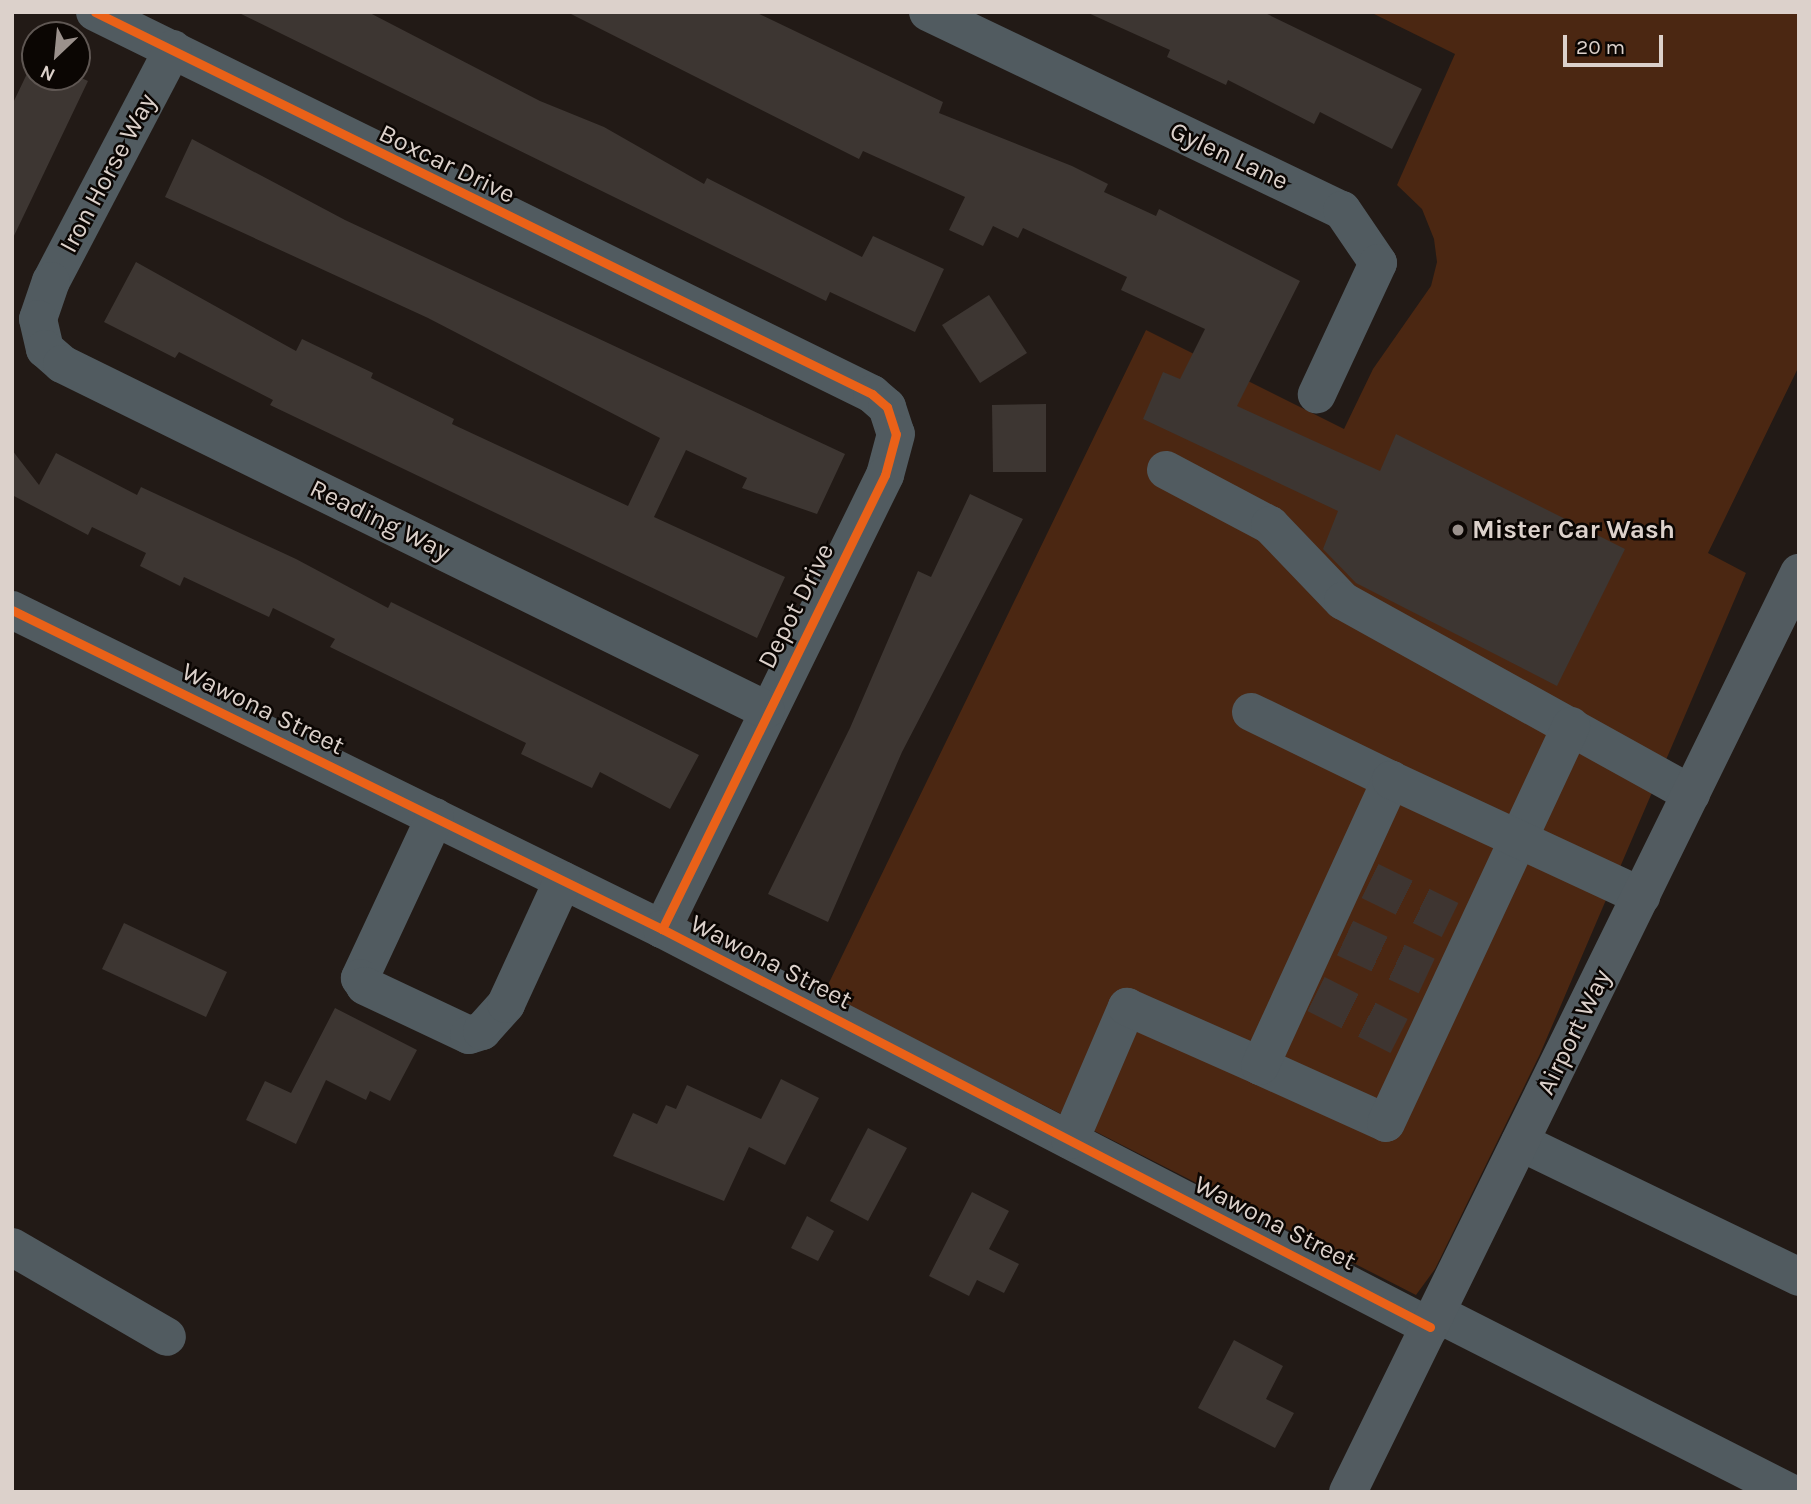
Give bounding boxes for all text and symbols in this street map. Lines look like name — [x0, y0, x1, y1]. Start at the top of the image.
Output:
north arrow — [21, 21, 91, 91]
scale bar — [1566, 21, 1666, 65]
text: 20 m — [1576, 35, 1625, 59]
text: N — [37, 60, 59, 86]
street label: Iron Horse Way — [53, 88, 163, 258]
street label: Gylen Lane — [1165, 115, 1293, 197]
street label: Boxcar Drive — [374, 118, 520, 210]
street label: Reading Way — [305, 473, 455, 567]
place label: Mister Car Wash — [1472, 514, 1675, 546]
marker: Mister Car Wash — [1450, 522, 1466, 538]
street label: Depot Drive — [751, 538, 841, 674]
street label: Wawona Street — [176, 656, 350, 762]
street label: Wawona Street — [685, 908, 857, 1016]
street label: Airport Way — [1530, 964, 1618, 1100]
street label: Wawona Street — [1189, 1169, 1361, 1277]

